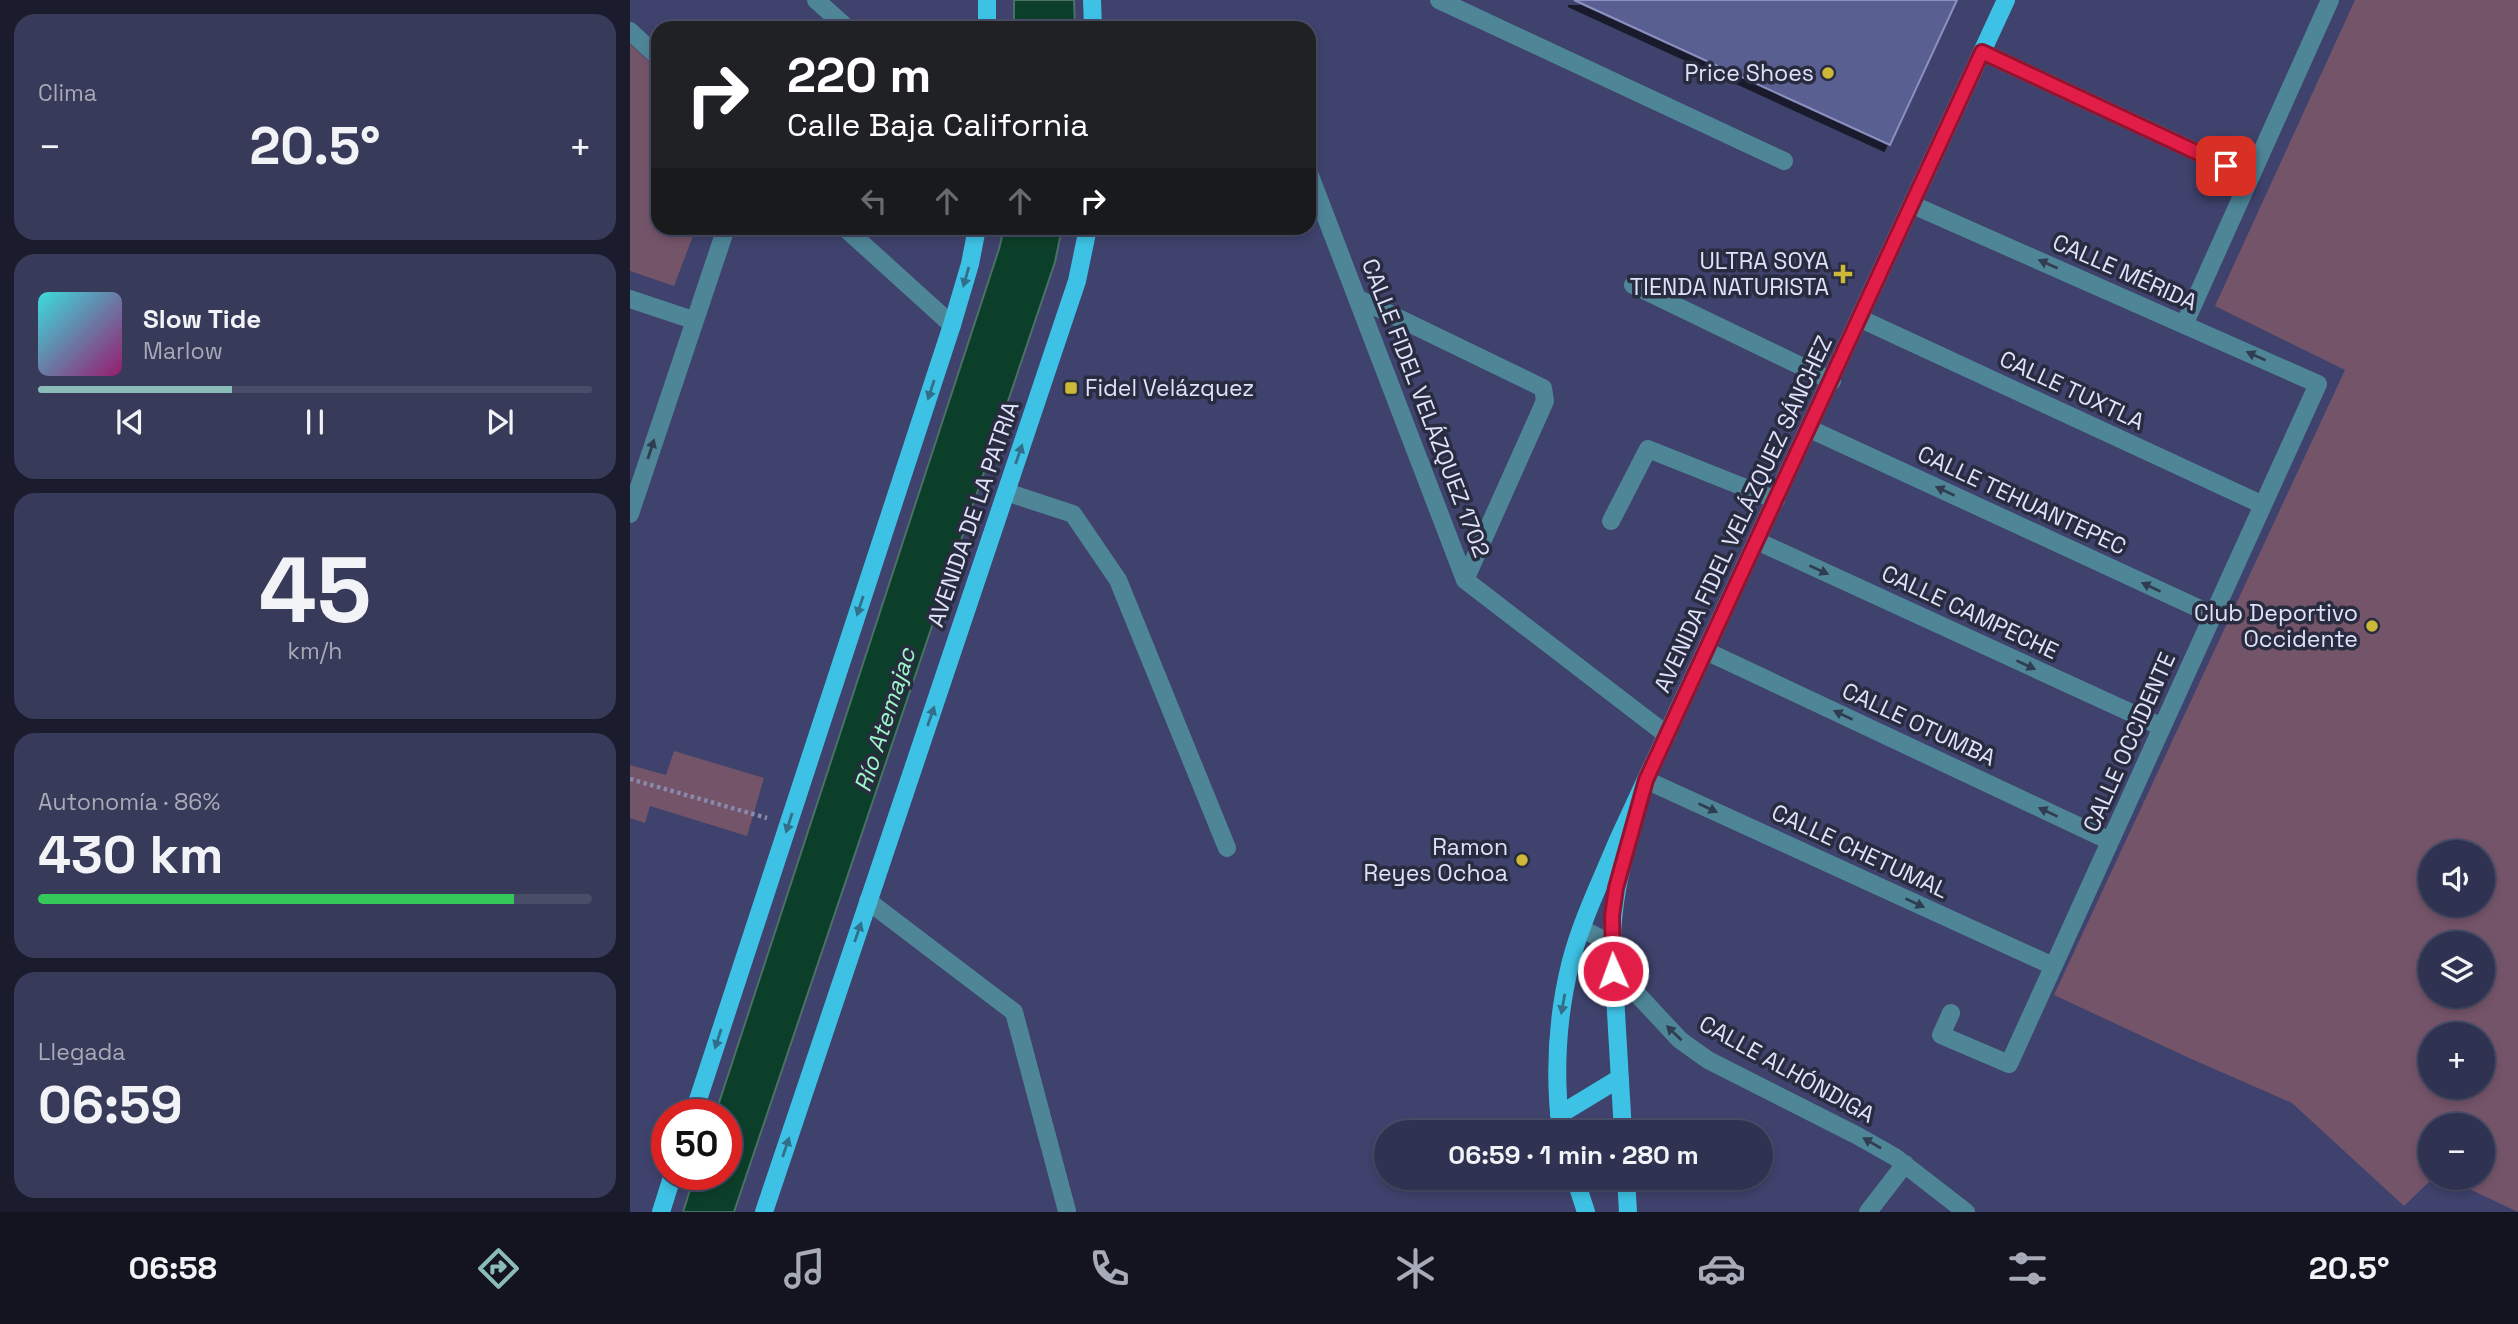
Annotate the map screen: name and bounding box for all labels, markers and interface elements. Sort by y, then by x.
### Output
text: 220 m [787,44,931,106]
icon: right [672,49,763,140]
place label: Price Shoes [1684,58,1814,88]
marker: Price Shoes [1820,65,1836,81]
text: Clima [38,78,97,108]
text: Calle Baja California [787,105,1089,145]
text: 20.5° [249,113,381,179]
text: − [38,123,62,171]
text: + [568,123,592,171]
pin [2196,136,2256,196]
icon: arrive [2207,147,2245,185]
icon: left [855,182,893,220]
icon: ahead [928,182,966,220]
icon: ahead [1001,182,1039,220]
icon: right [1074,182,1112,220]
street label: CALLE MÉRIDA [2048,227,2202,317]
place label: ULTRA SOYA TIENDA NATURISTA [1630,246,1829,302]
street label: CALLE FIDEL VELÁZQUEZ 1702 [1355,254,1497,562]
one-way arrow [2037,258,2058,269]
one-way arrow [960,266,971,288]
marker: ULTRA SOYA TIENDA NATURISTA [1835,266,1851,282]
text: Slow Tide [143,302,261,336]
street label: AVENIDA FIDEL VELÁZQUEZ SÁNCHEZ [1647,331,1839,697]
text: Marlow [143,336,223,366]
street label: CALLE TUXTLA [1995,343,2149,437]
one-way arrow [2245,350,2266,361]
place label: Fidel Velázquez [1085,373,1254,403]
one-way arrow [925,380,935,401]
marker: Fidel Velázquez [1063,380,1079,396]
street label: AVENIDA DE LA PATRIA [920,397,1026,631]
icon: previous [111,403,149,441]
icon: pause [296,403,334,441]
icon: next [481,403,519,441]
street label: CALLE TEHUANTEPEC [1913,438,2131,562]
one-way arrow [646,439,657,460]
one-way arrow [1014,443,1024,464]
one-way arrow [1934,485,1955,496]
text: 45 [259,532,371,649]
street label: CALLE CAMPECHE [1877,558,2063,666]
one-way arrow [1809,564,1829,576]
one-way arrow [2141,581,2161,593]
one-way arrow [854,596,865,617]
place label: Club Deportivo Occidente [2194,598,2358,654]
marker: Club Deportivo Occidente [2364,618,2380,634]
text: km/h [288,636,342,666]
water label: Río Atemajac [847,642,923,796]
street label: CALLE OCCIDENTE [2076,647,2182,837]
one-way arrow [2016,659,2036,671]
street label: CALLE OTUMBA [1837,675,2001,773]
one-way arrow [926,705,936,726]
one-way arrow [1832,710,1853,721]
text: Autonomía · 86% [38,787,220,817]
street label: CALLE CHETUMAL [1767,797,1953,905]
one-way arrow [1698,803,1718,814]
one-way arrow [2038,806,2059,817]
one-way arrow [783,812,794,833]
text: 430 km [38,822,223,888]
place label: Ramon Reyes Ochoa [1363,832,1508,888]
map controls [2418,840,2495,1190]
button: sound [2418,840,2495,917]
marker: Ramon Reyes Ochoa [1514,852,1530,868]
one-way arrow [1905,897,1925,909]
one-way arrow [853,921,864,942]
button: layers [2418,931,2495,1008]
position arrow [1576,934,1650,1008]
one-way arrow [1558,993,1569,1015]
street label: CALLE ALHÓNDIGA [1694,1008,1880,1130]
button: + [2418,1022,2495,1099]
one-way arrow [1665,1024,1682,1041]
one-way arrow [712,1028,723,1049]
text: Llegada [38,1037,126,1067]
text: 06:59 [38,1072,183,1138]
speed limit sign: 50 [651,1099,742,1190]
button: − [2418,1113,2495,1190]
one-way arrow [781,1137,792,1158]
one-way arrow [1862,1137,1881,1149]
text: 06:59 · 1 min · 280 m [1448,1138,1699,1172]
icon: directions [474,1244,523,1293]
icon: music [780,1244,829,1293]
icon: phone [1085,1244,1134,1293]
icon: climate [1391,1244,1440,1293]
icon: car [1697,1244,1746,1293]
icon: filters [2003,1244,2052,1293]
text: 06:58 [128,1248,217,1288]
text: 20.5° [2309,1248,2390,1288]

